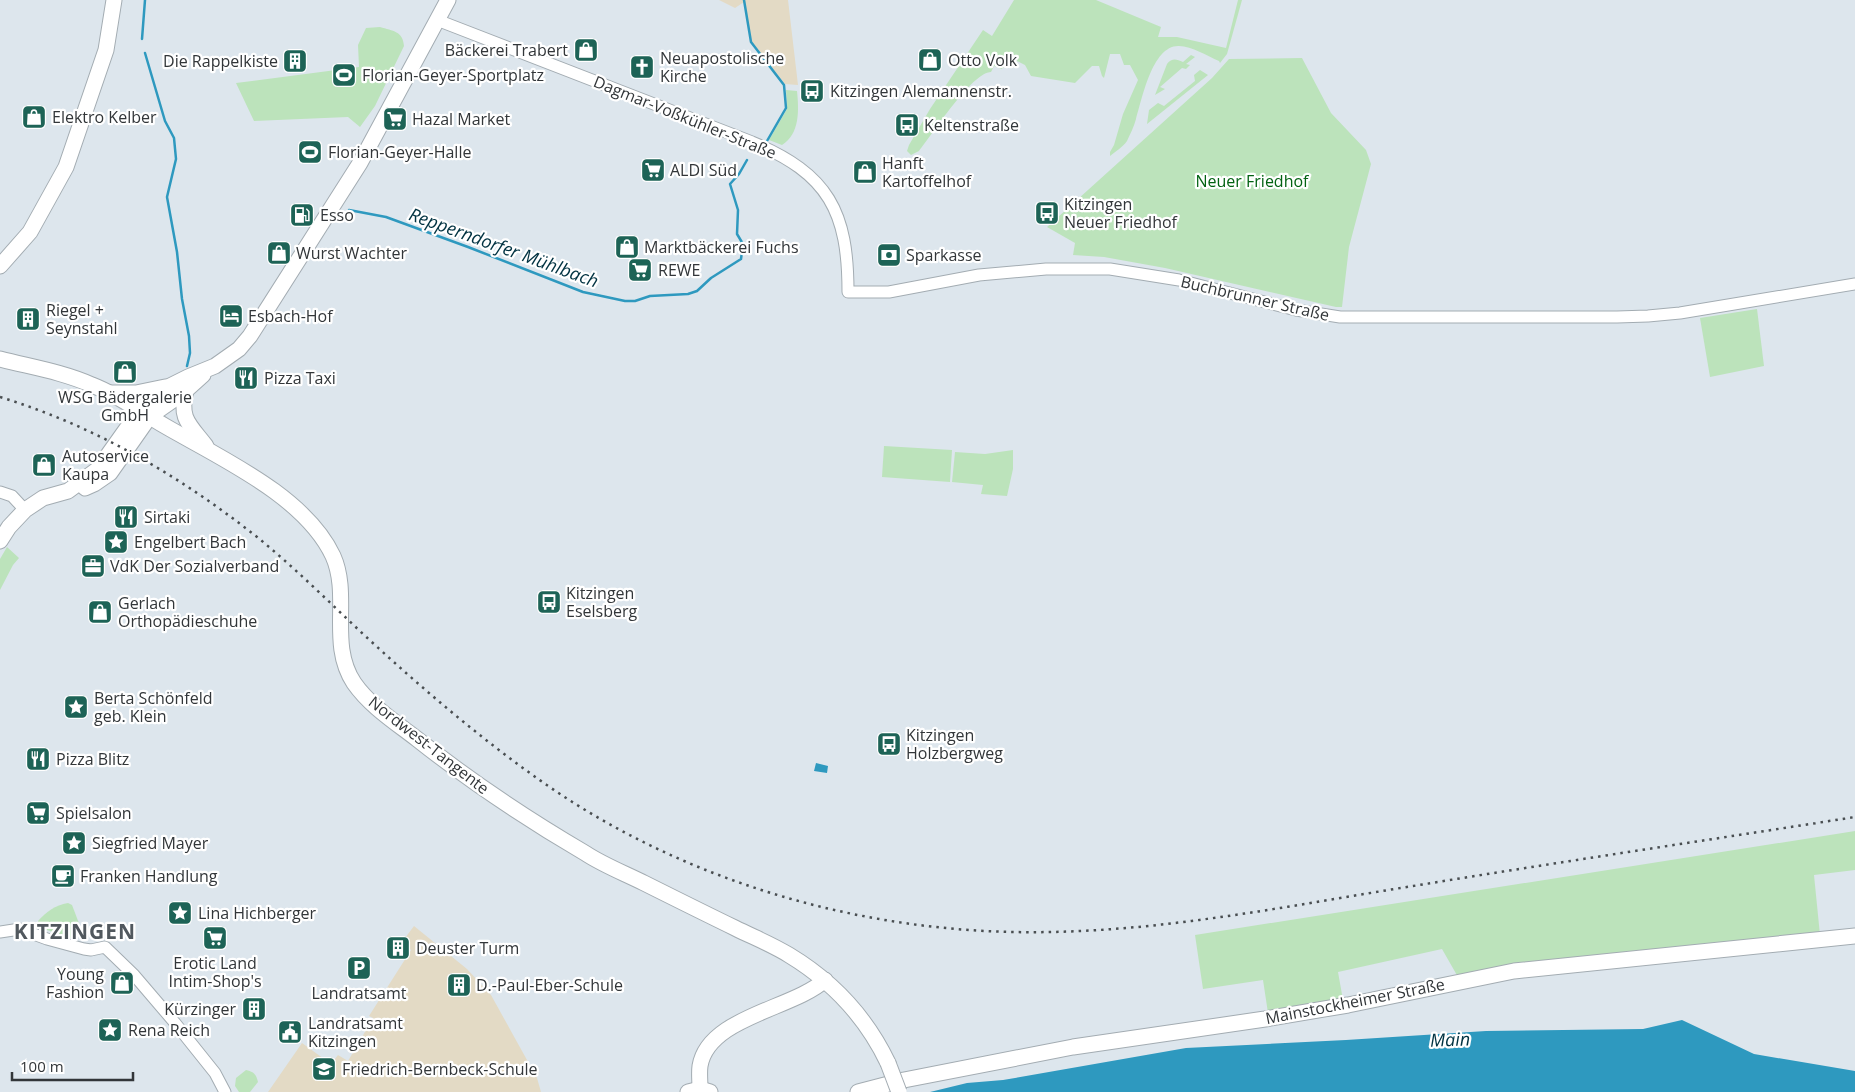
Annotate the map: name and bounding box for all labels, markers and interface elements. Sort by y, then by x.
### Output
shop icon: Bäckerei Trabert [573,37,599,63]
place label: Bäckerei Trabert [445,39,568,61]
place label: Neuapostolische Kirche [660,47,784,87]
shop icon: Otto Volk [917,47,943,73]
building icon: Die Rappelkiste [282,48,308,74]
place label: Otto Volk [948,49,1018,71]
place label: Die Rappelkiste [163,50,278,72]
church icon: Neuapostolische Kirche [629,54,655,80]
sports icon: Florian-Geyer-Sportplatz [331,62,357,88]
place label: Florian-Geyer-Sportplatz [362,64,544,86]
street label: Dagmar-Voßkühler-Straße [590,70,780,164]
bus stop icon: Kitzingen Alemannenstr. [799,78,825,104]
place label: Kitzingen Alemannenstr. [830,80,1012,102]
shop icon: Elektro Kelber [21,104,47,130]
place label: Elektro Kelber [52,106,157,128]
supermarket icon: Hazal Market [382,106,408,132]
place label: Hazal Market [412,108,510,130]
bus stop icon: Keltenstraße [894,112,920,138]
place label: Keltenstraße [924,114,1019,136]
sports icon: Florian-Geyer-Halle [297,139,323,165]
place label: Florian-Geyer-Halle [328,141,471,163]
place label: Hanft Kartoffelhof [882,152,973,192]
supermarket icon: ALDI Süd [640,157,666,183]
place label: ALDI Süd [670,159,737,181]
shop icon: Hanft Kartoffelhof [852,159,878,185]
park label: Neuer Friedhof [1196,170,1310,192]
place label: Kitzingen Neuer Friedhof [1064,193,1179,233]
bus stop icon: Kitzingen Neuer Friedhof [1034,200,1060,226]
fuel station icon: Esso [289,202,315,228]
water label: Repperndorfer Mühlbach [406,202,602,292]
place label: Esso [320,204,354,226]
shop icon: Marktbäckerei Fuchs [614,234,640,260]
place label: Marktbäckerei Fuchs [644,236,799,258]
shop icon: Wurst Wachter [266,240,292,266]
place label: Wurst Wachter [296,242,407,264]
bank icon: Sparkasse [876,242,902,268]
place label: Sparkasse [906,244,982,266]
supermarket icon: REWE [627,257,653,283]
place label: REWE [658,259,700,281]
street label: Buchbrunner Straße [1179,270,1332,326]
place label: Riegel + Seynstahl [46,299,118,339]
hotel icon: Esbach-Hof [218,303,244,329]
place label: Esbach-Hof [248,305,334,327]
building icon: Riegel + Seynstahl [15,306,41,332]
shop icon: WSG Bädergalerie GmbH [112,359,138,385]
restaurant icon: Pizza Taxi [233,365,259,391]
place label: Pizza Taxi [264,367,336,389]
place label: WSG Bädergalerie GmbH [58,386,192,426]
place label: Autoservice Kaupa [62,445,149,485]
shop icon: Autoservice Kaupa [31,452,57,478]
restaurant icon: Sirtaki [113,504,139,530]
place label: Sirtaki [144,506,190,528]
place icon: Engelbert Bach [103,529,129,555]
place label: Engelbert Bach [134,531,246,553]
office icon: VdK Der Sozialverband [80,553,106,579]
place label: VdK Der Sozialverband [110,555,279,577]
place label: Kitzingen Eselsberg [566,582,637,622]
bus stop icon: Kitzingen Eselsberg [536,589,562,615]
place label: Gerlach Orthopädieschuhe [118,592,257,632]
shop icon: Gerlach Orthopädieschuhe [87,599,113,625]
place label: Berta Schönfeld geb. Klein [94,687,213,727]
street label: Nordwest-Tangente [364,691,494,799]
place icon: Berta Schönfeld geb. Klein [63,694,89,720]
place label: Kitzingen Holzbergweg [906,724,1003,764]
bus stop icon: Kitzingen Holzbergweg [876,731,902,757]
restaurant icon: Pizza Blitz [25,746,51,772]
place label: Pizza Blitz [56,748,129,770]
supermarket icon: Spielsalon [25,800,51,826]
place label: Spielsalon [56,802,132,824]
place icon: Siegfried Mayer [61,830,87,856]
place label: Siegfried Mayer [92,832,209,854]
cafe icon: Franken Handlung [50,863,76,889]
place label: Franken Handlung [80,865,218,887]
place icon: Lina Hichberger [167,900,193,926]
place label: Lina Hichberger [198,902,317,924]
district label: KITZINGEN [14,917,136,945]
supermarket icon: Erotic Land Intim-Shop's [202,925,228,951]
building icon: Deuster Turm [385,935,411,961]
place label: Deuster Turm [416,937,519,959]
place label: Erotic Land Intim-Shop's [168,952,262,992]
parking icon: Landratsamt [346,955,372,981]
place label: Young Fashion [46,963,104,1003]
shop icon: Young Fashion [109,970,135,996]
building icon: D.-Paul-Eber-Schule [446,972,472,998]
street label: Mainstockheimer Straße [1263,973,1447,1029]
place label: D.-Paul-Eber-Schule [476,974,623,996]
place label: Landratsamt [311,982,407,1004]
building icon: Kürzinger [241,996,267,1022]
place label: Kürzinger [164,998,236,1020]
place label: Landratsamt Kitzingen [308,1012,403,1052]
place icon: Rena Reich [97,1017,123,1043]
place label: Rena Reich [128,1019,210,1041]
public building icon: Landratsamt Kitzingen [277,1019,303,1045]
water label: Main [1430,1026,1470,1052]
scale bar [12,1050,134,1082]
text: 100 m [20,1056,64,1076]
school or university icon: Friedrich-Bernbeck-Schule [311,1056,337,1082]
place label: Friedrich-Bernbeck-Schule [342,1058,538,1080]

